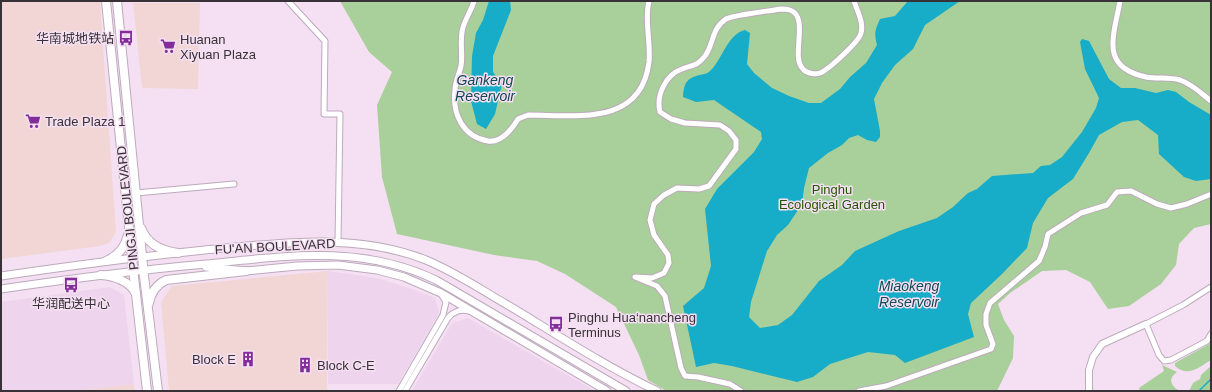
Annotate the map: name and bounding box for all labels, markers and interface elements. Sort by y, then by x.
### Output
bus stop icon: 华南城地铁站 [117,29,135,47]
place label: 华南城地铁站 [36,31,114,46]
place label: Huanan Xiyuan Plaza [180,32,257,62]
supermarket icon: Huanan Xiyuan Plaza [159,37,177,55]
water label: Gankeng Reservoir [455,72,516,104]
supermarket icon: Trade Plaza 1 [24,112,42,130]
place label: Trade Plaza 1 [45,114,125,129]
street label: PINGJI BOULEVARD [114,145,141,271]
park label: Pinghu Ecological Garden [779,182,885,212]
street label: FU'AN BOULEVARD [214,236,336,257]
bus stop icon: 华润配送中心 [62,276,80,294]
water label: Miaokeng Reservoir [879,278,940,310]
place label: 华润配送中心 [32,296,110,311]
place label: Pinghu Hua‘nancheng Terminus [568,310,696,340]
bus stop icon: Pinghu Hua‘nancheng Terminus [547,315,565,333]
building icon: Block E [239,350,257,368]
place label: Block E [192,352,236,367]
building icon: Block C-E [296,356,314,374]
place label: Block C-E [317,358,375,373]

